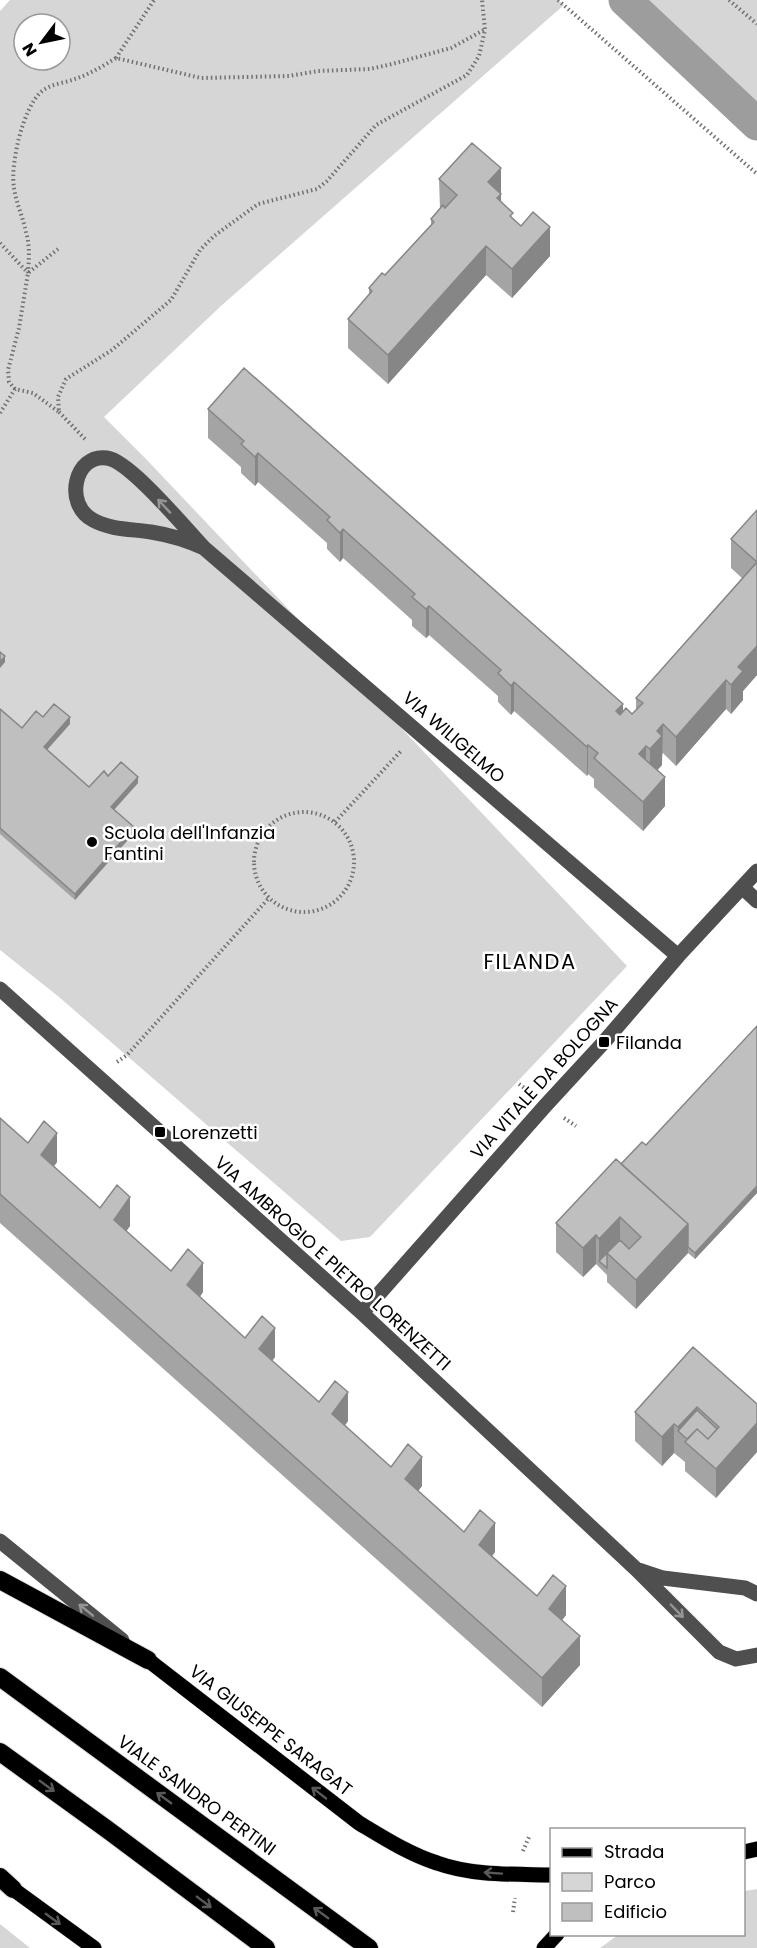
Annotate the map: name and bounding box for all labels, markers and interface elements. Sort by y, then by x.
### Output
north arrow [12,12,72,72]
text: N [17,38,43,61]
one-way arrow [157,498,171,513]
street label: VIA WILIGELMO [397,685,511,789]
place label: Scuola dell'Infanzia Fantini [104,820,275,866]
marker: Scuola dell'Infanzia Fantini [85,835,99,849]
district label: FILANDA [483,947,577,976]
street label: VIA VITALE DA BOLOGNA [465,992,623,1164]
place label: Filanda [616,1030,682,1055]
marker: Filanda [597,1035,611,1049]
place label: Lorenzetti [172,1120,258,1145]
marker: Lorenzetti [153,1125,167,1139]
street label: VIA AMBROGIO E PIETRO LORENZETTI [209,1150,457,1376]
one-way arrow [78,1604,94,1617]
one-way arrow [670,1604,685,1619]
street label: VIA GIUSEPPE SARAGAT [184,1658,358,1802]
street label: VIALE SANDRO PERTINI [113,1729,281,1861]
one-way arrow [39,1780,55,1792]
one-way arrow [312,1786,328,1799]
one-way arrow [157,1791,173,1804]
legend [550,1828,745,1936]
text: Strada [604,1839,664,1864]
one-way arrow [484,1868,504,1879]
text: Parco [604,1869,656,1894]
one-way arrow [196,1895,212,1908]
text: Edificio [604,1899,667,1924]
one-way arrow [314,1907,330,1920]
one-way arrow [45,1912,61,1925]

